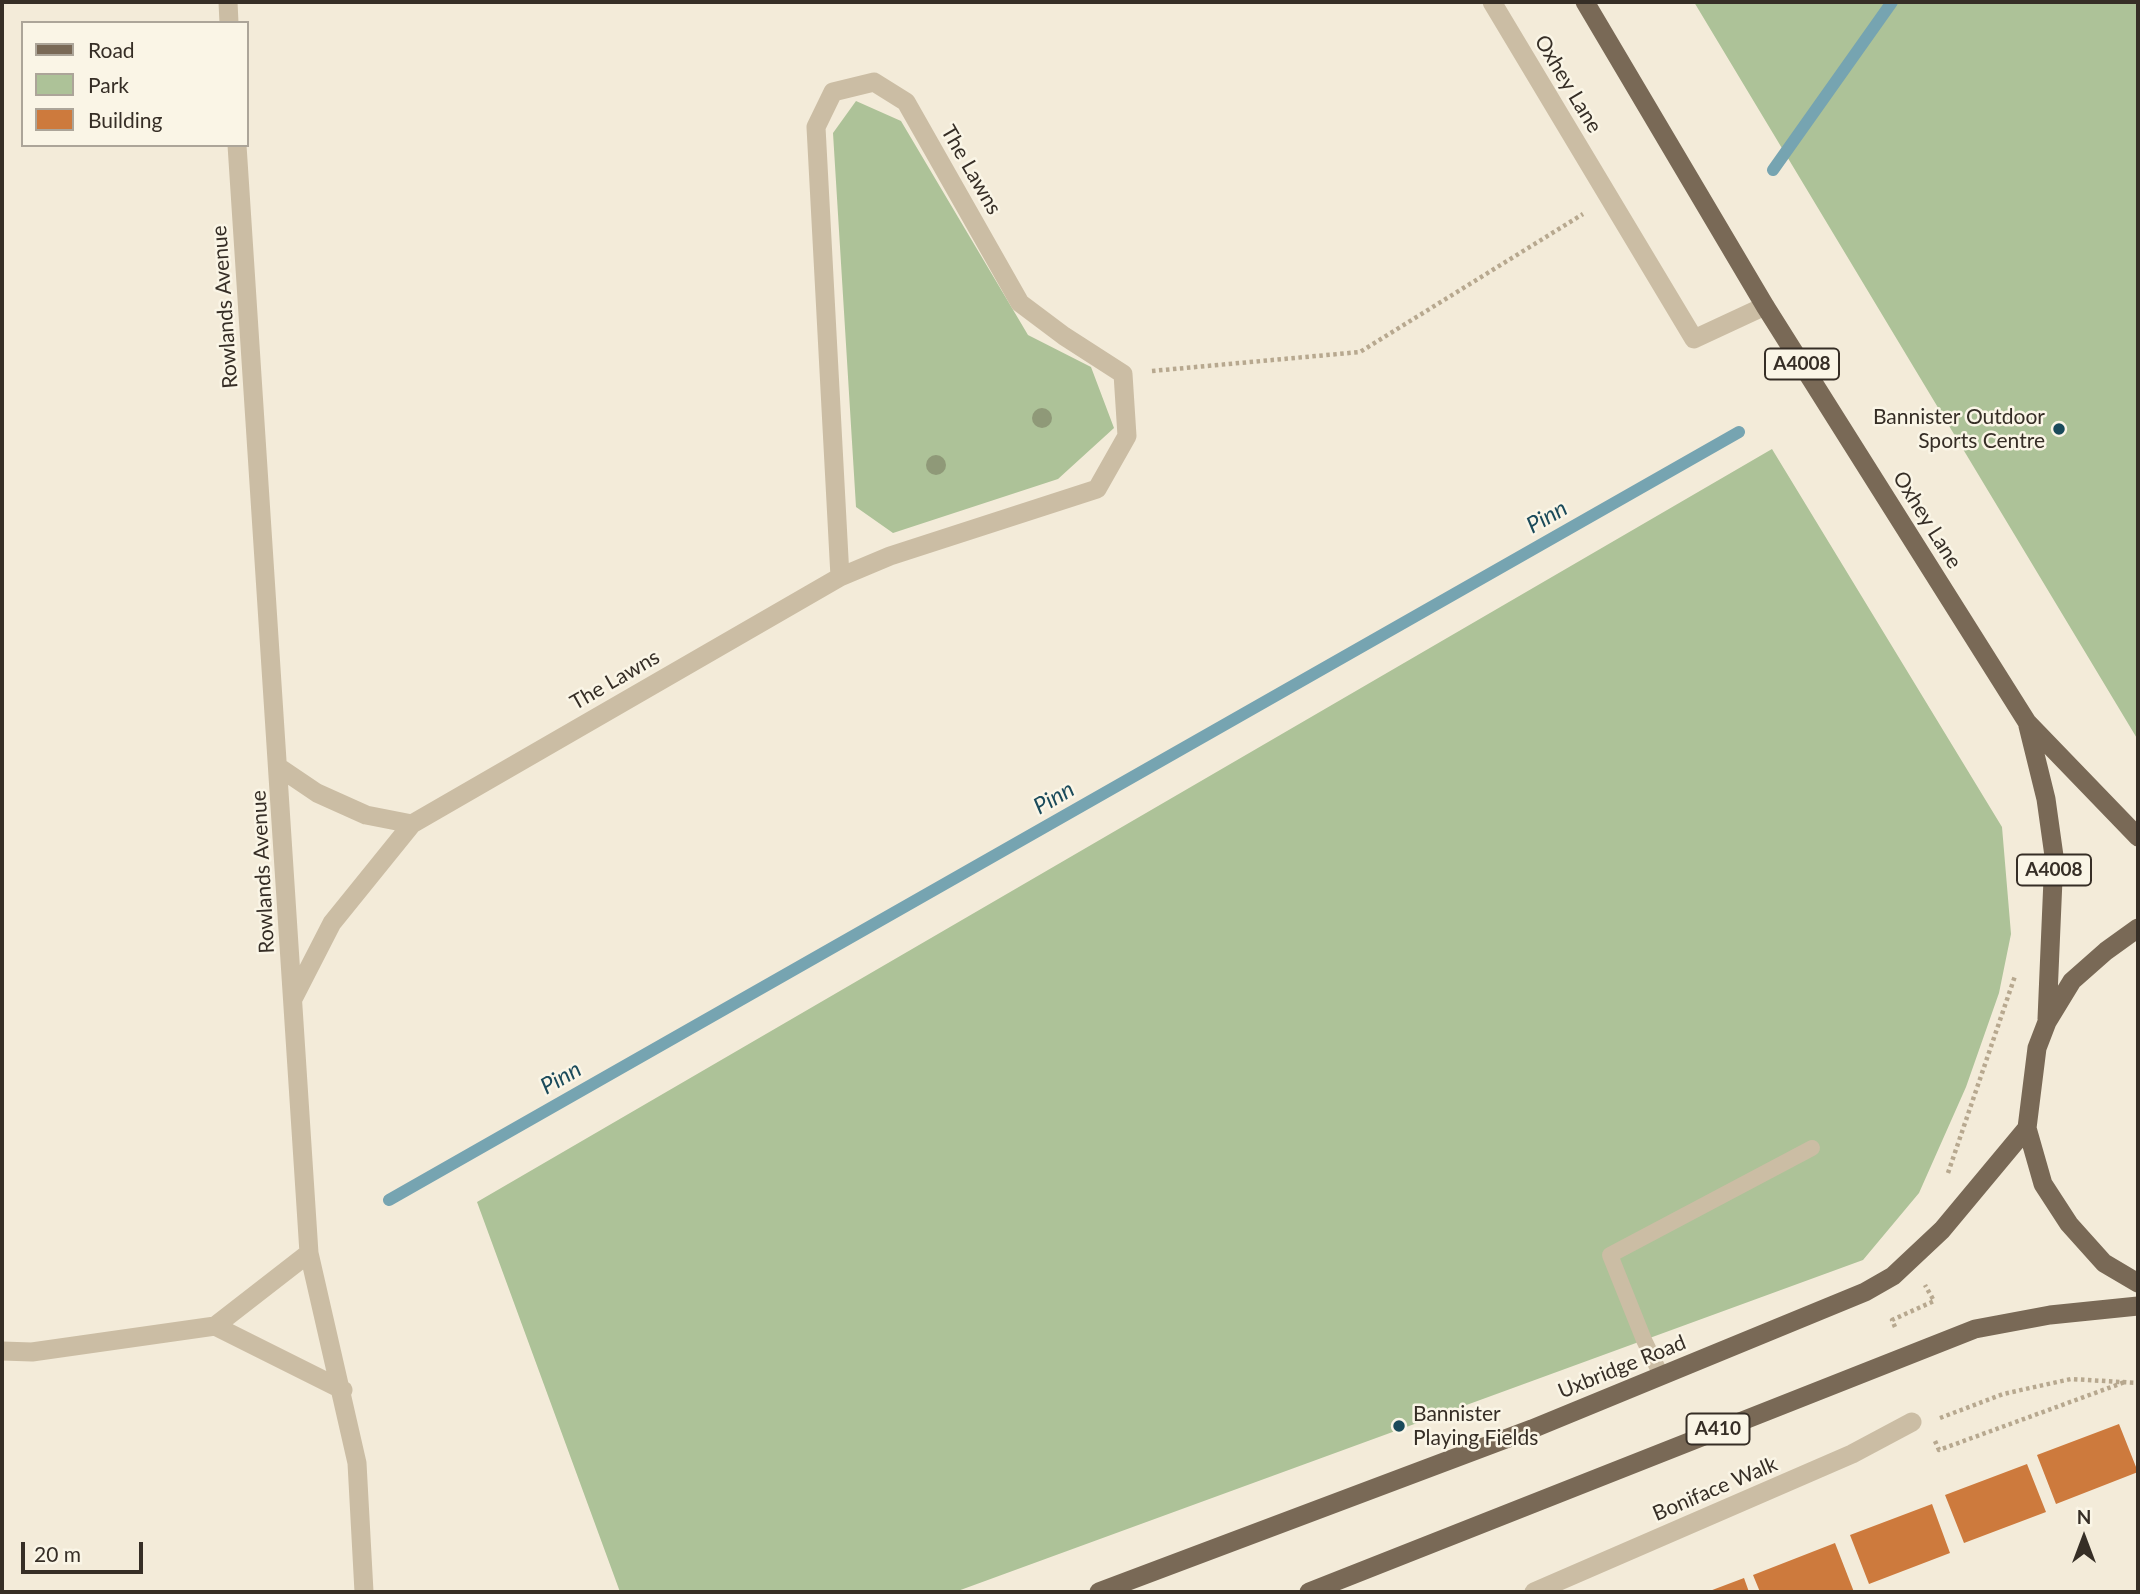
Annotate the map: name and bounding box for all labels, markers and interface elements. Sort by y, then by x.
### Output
legend [21,21,248,147]
street label: Oxhey Lane [1529,30,1607,138]
text: Road [88,37,135,62]
text: Park [88,72,129,97]
text: Building [88,107,163,132]
street label: The Lawns [935,121,1007,219]
street label: Rowlands Avenue [207,225,243,389]
road number: A4008 [1765,348,1839,380]
place label: Bannister Outdoor Sports Centre [1873,404,2045,454]
marker: Bannister Outdoor Sports Centre [2051,421,2067,437]
street label: Oxhey Lane [1887,467,1967,573]
water label: Pinn [1522,494,1572,540]
street label: The Lawns [566,644,664,716]
water label: Pinn [1029,775,1079,821]
street label: Rowlands Avenue [246,790,280,954]
road number: A4008 [2017,855,2091,886]
water label: Pinn [536,1055,586,1101]
street label: Uxbridge Road [1554,1330,1690,1404]
place label: Bannister Playing Fields [1413,1401,1538,1451]
road number: A410 [1686,1414,1750,1444]
marker: Bannister Playing Fields [1391,1418,1407,1434]
street label: Boniface Walk [1649,1451,1781,1527]
north arrow [2049,1503,2119,1573]
text: N [2077,1505,2091,1528]
scale bar [24,1528,147,1572]
text: 20 m [34,1541,81,1566]

